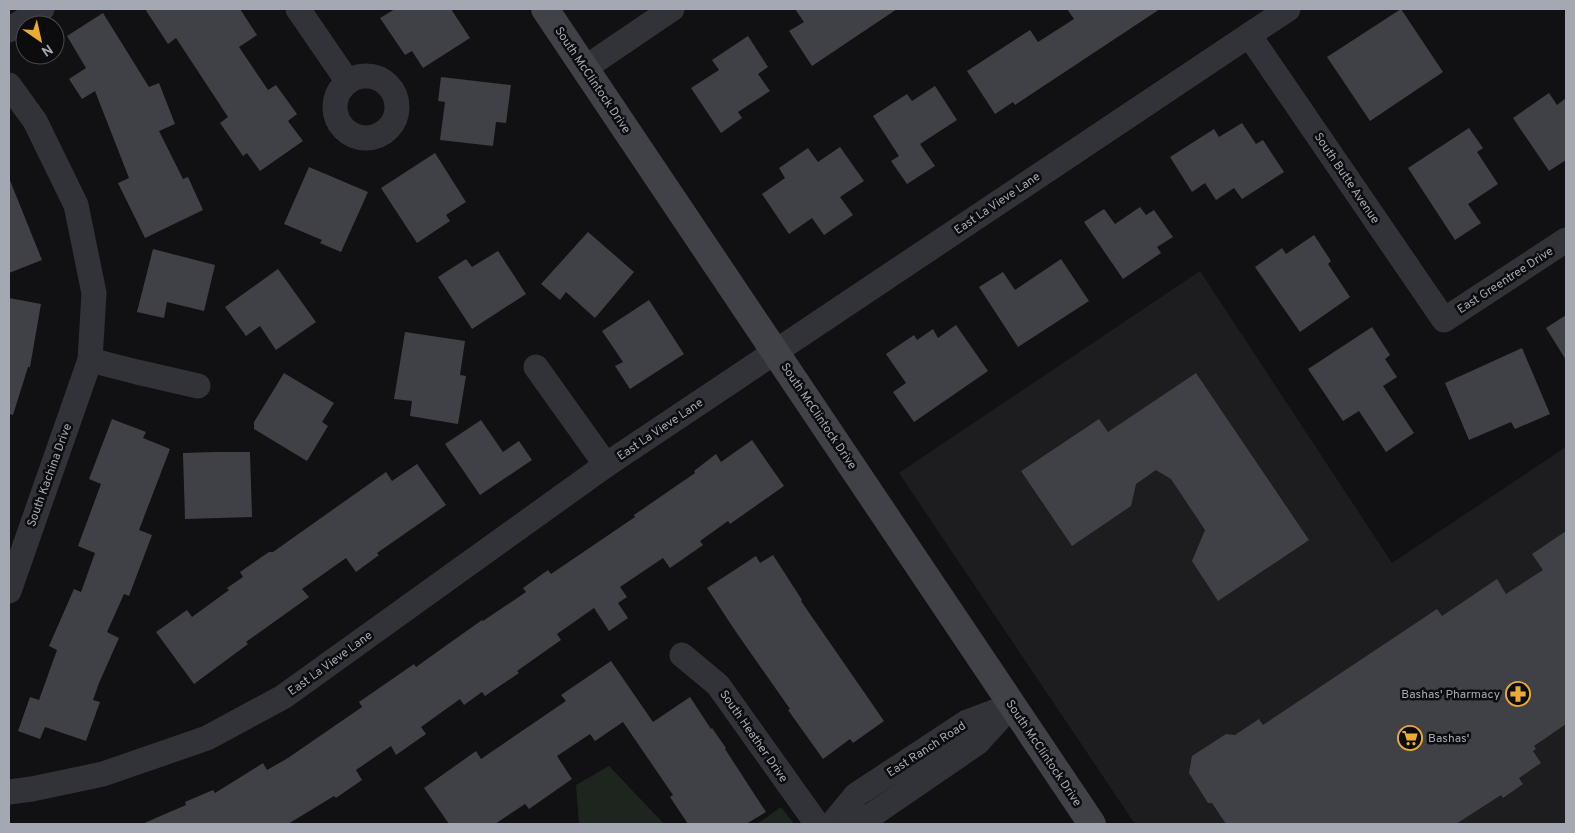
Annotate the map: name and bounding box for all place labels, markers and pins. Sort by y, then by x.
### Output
pharmacy icon: Bashas' Pharmacy [1505,681,1531,707]
place label: Bashas' Pharmacy [1401,687,1500,703]
supermarket icon: Bashas' [1397,725,1423,751]
place label: Bashas' [1428,731,1469,747]

